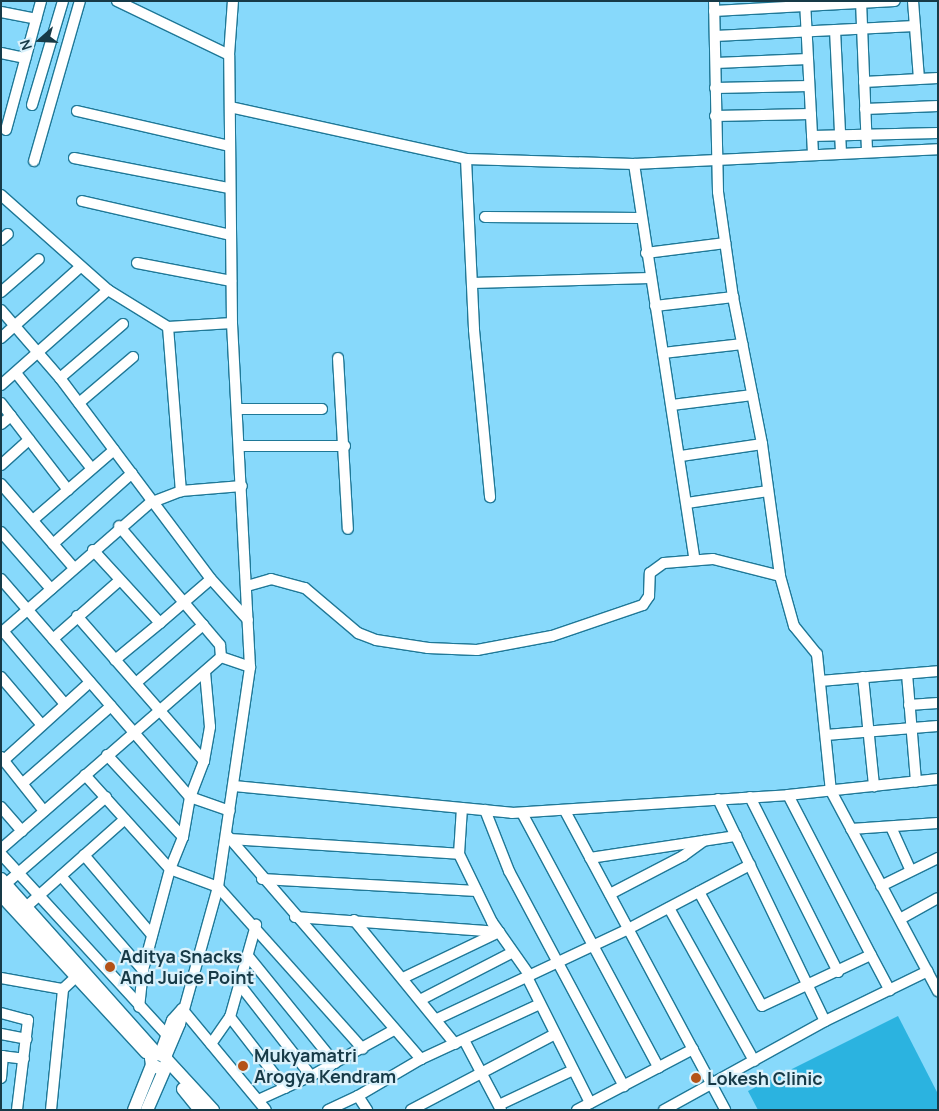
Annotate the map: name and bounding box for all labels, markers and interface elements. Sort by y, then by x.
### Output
north arrow [15,15,65,65]
text: N [15,37,36,53]
place label: Aditya Snacks And Juice Point [120,946,254,989]
marker: Aditya Snacks And Juice Point [104,961,116,973]
place label: Mukyamatri Arogya Kendram [254,1045,396,1088]
marker: Mukyamatri Arogya Kendram [236,1059,250,1073]
place label: Lokesh Clinic [707,1067,823,1089]
marker: Lokesh Clinic [689,1071,703,1085]

